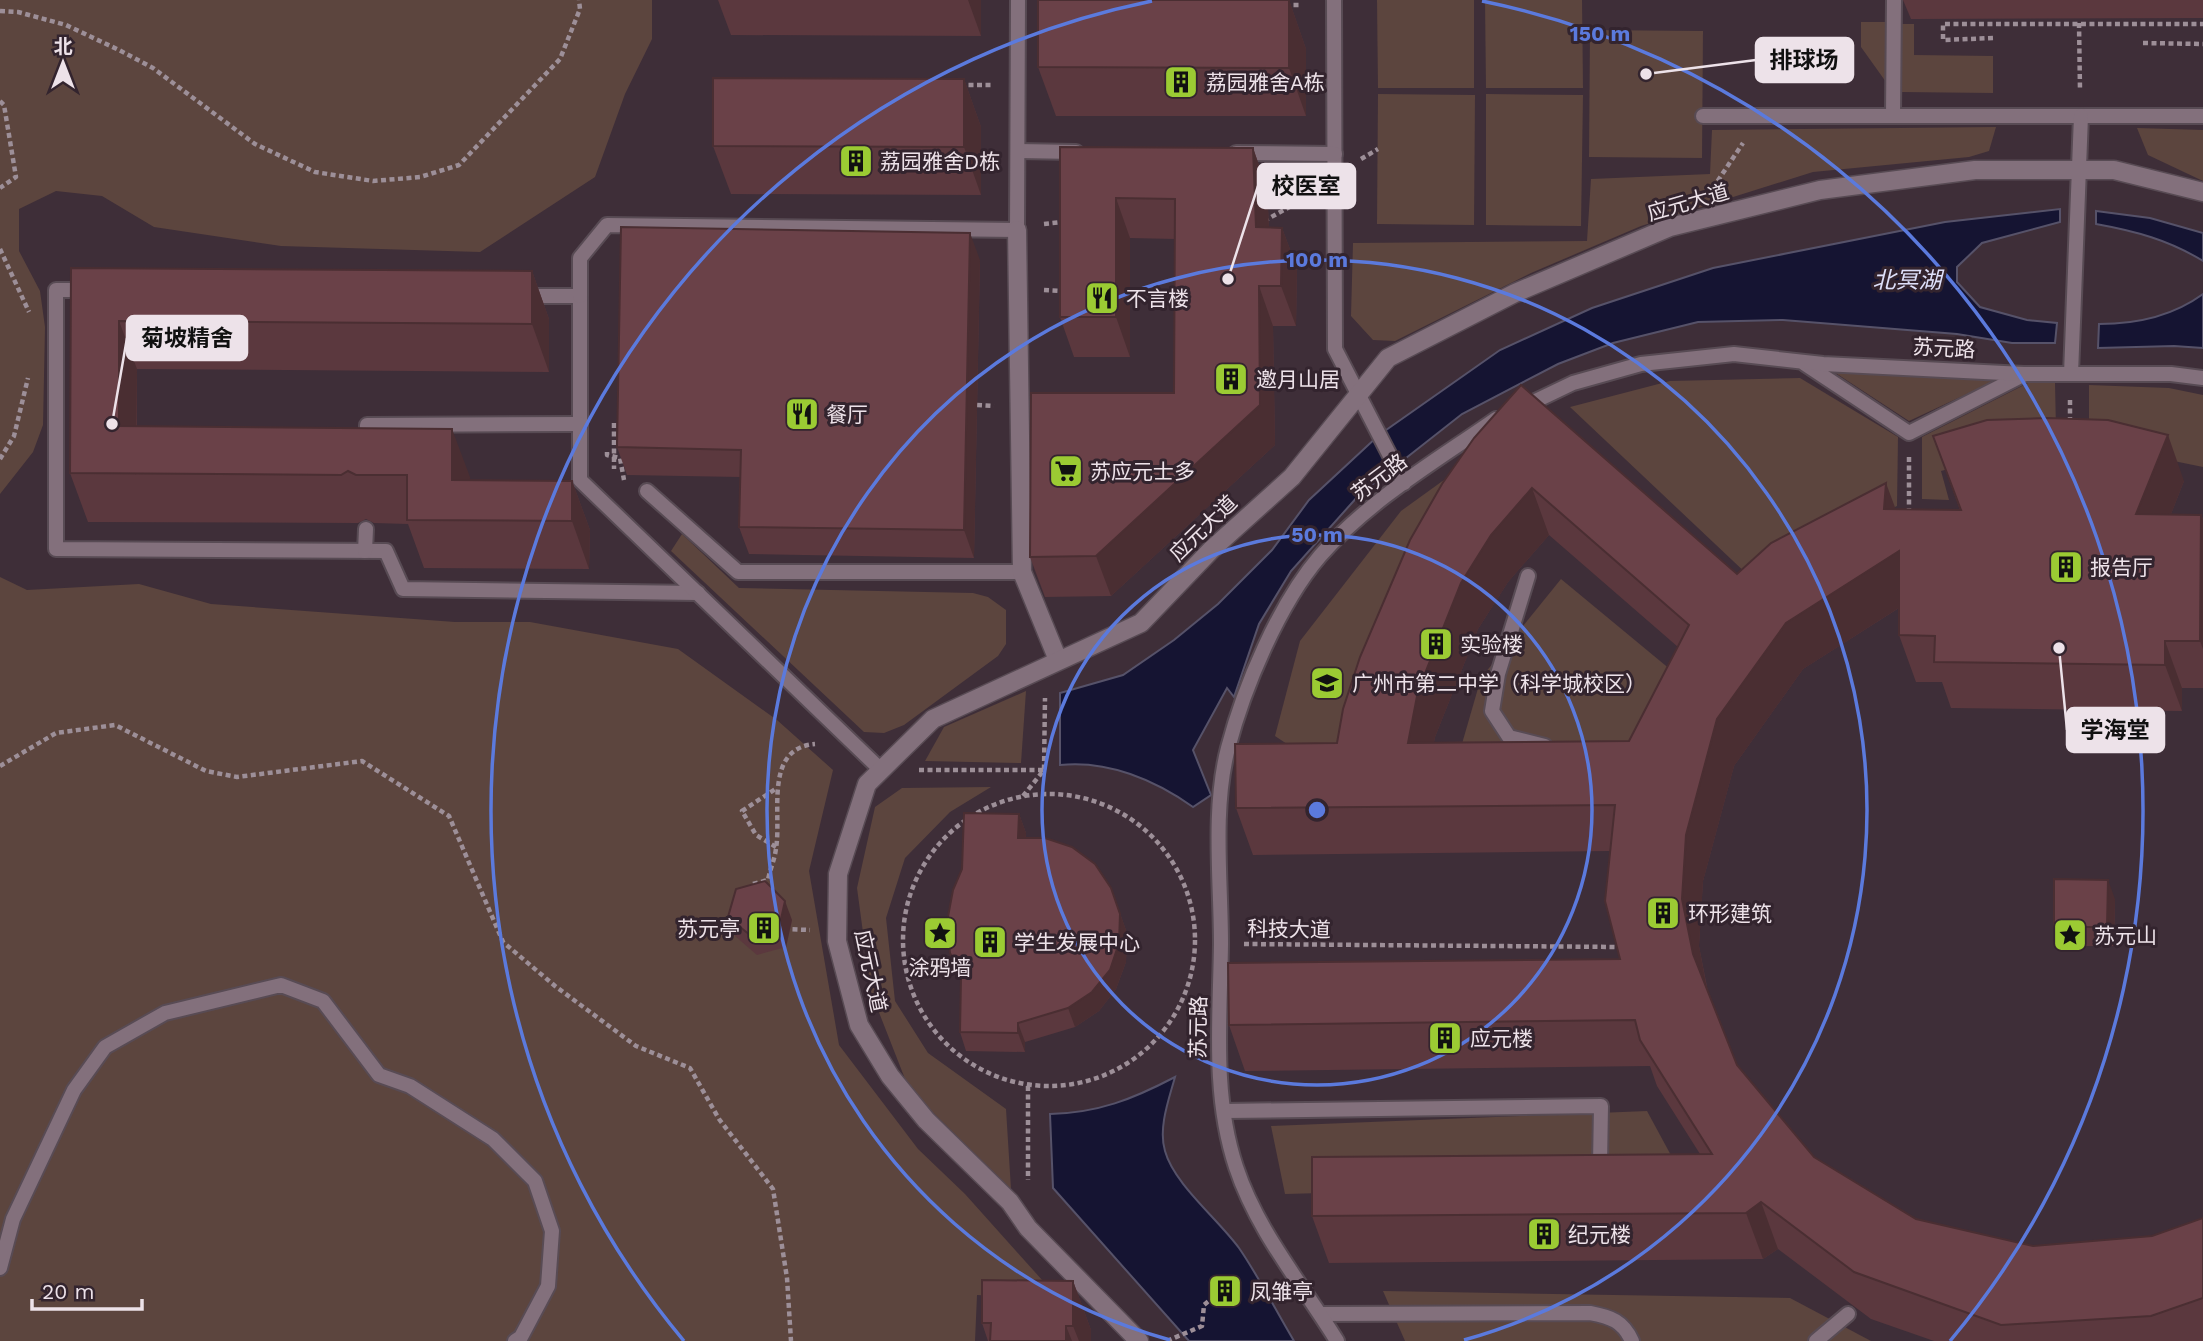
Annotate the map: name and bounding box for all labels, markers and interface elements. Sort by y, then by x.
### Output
text: 150 m [1570,21,1630,46]
north arrow [28,28,98,98]
text: 北 [53,35,73,58]
callout: 排球场 [1756,38,1853,82]
text: 排球场 [1770,47,1839,74]
building icon: 荔园雅舍A栋 [1162,63,1200,101]
place label: 荔园雅舍A栋 [1206,70,1325,95]
building icon: 荔园雅舍D栋 [837,142,875,180]
place label: 荔园雅舍D栋 [880,149,1000,174]
callout: 校医室 [1258,164,1355,208]
text: 校医室 [1272,173,1341,200]
street label: 应元大道 [1644,178,1732,226]
text: 100 m [1286,247,1348,272]
water label: 北冥湖 [1873,267,1945,294]
restaurant icon: 不言楼 [1083,279,1121,317]
place label: 不言楼 [1126,286,1189,311]
callout: 菊坡精舍 [127,316,247,360]
text: 菊坡精舍 [141,325,233,352]
street label: 苏元路 [1912,334,1976,362]
building icon: 邀月山居 [1212,360,1250,398]
place label: 邀月山居 [1256,367,1340,392]
restaurant icon: 餐厅 [783,395,821,433]
place label: 餐厅 [826,402,868,427]
street label: 苏元路 [1346,448,1412,506]
supermarket icon: 苏应元士多 [1047,452,1085,490]
place label: 苏应元士多 [1090,459,1195,484]
street label: 应元大道 [1164,490,1242,566]
text: 50 m [1291,522,1343,547]
building icon: 报告厅 [2047,548,2085,586]
place label: 报告厅 [2090,555,2153,580]
building icon: 实验楼 [1417,625,1455,663]
place label: 实验楼 [1460,632,1523,657]
school or university icon: 广州市第二中学（科学城校区） [1308,664,1346,702]
place label: 广州市第二中学（科学城校区） [1352,671,1646,696]
callout: 学海堂 [2067,708,2164,752]
text: 学海堂 [2081,717,2150,744]
centre of rings [1305,798,1329,822]
building icon: 环形建筑 [1644,894,1682,932]
place label: 环形建筑 [1688,901,1772,926]
building icon: 苏元亭 [745,909,783,947]
place icon: 涂鸦墙 [921,914,959,952]
place label: 苏元亭 [677,916,740,941]
street label: 科技大道 [1247,916,1331,942]
place icon: 苏元山 [2051,916,2089,954]
building icon: 学生发展中心 [971,923,1009,961]
place label: 苏元山 [2094,923,2157,948]
street label: 应元大道 [850,927,892,1015]
place label: 学生发展中心 [1014,930,1140,955]
place label: 涂鸦墙 [909,955,972,980]
street label: 苏元路 [1185,995,1211,1059]
building icon: 应元楼 [1426,1019,1464,1057]
place label: 应元楼 [1470,1026,1533,1051]
building icon: 纪元楼 [1525,1215,1563,1253]
place label: 纪元楼 [1568,1222,1631,1247]
scale bar [32,1268,142,1312]
building icon: 凤雏亭 [1206,1272,1244,1310]
text: 20 m [42,1279,94,1304]
place label: 凤雏亭 [1250,1279,1313,1304]

